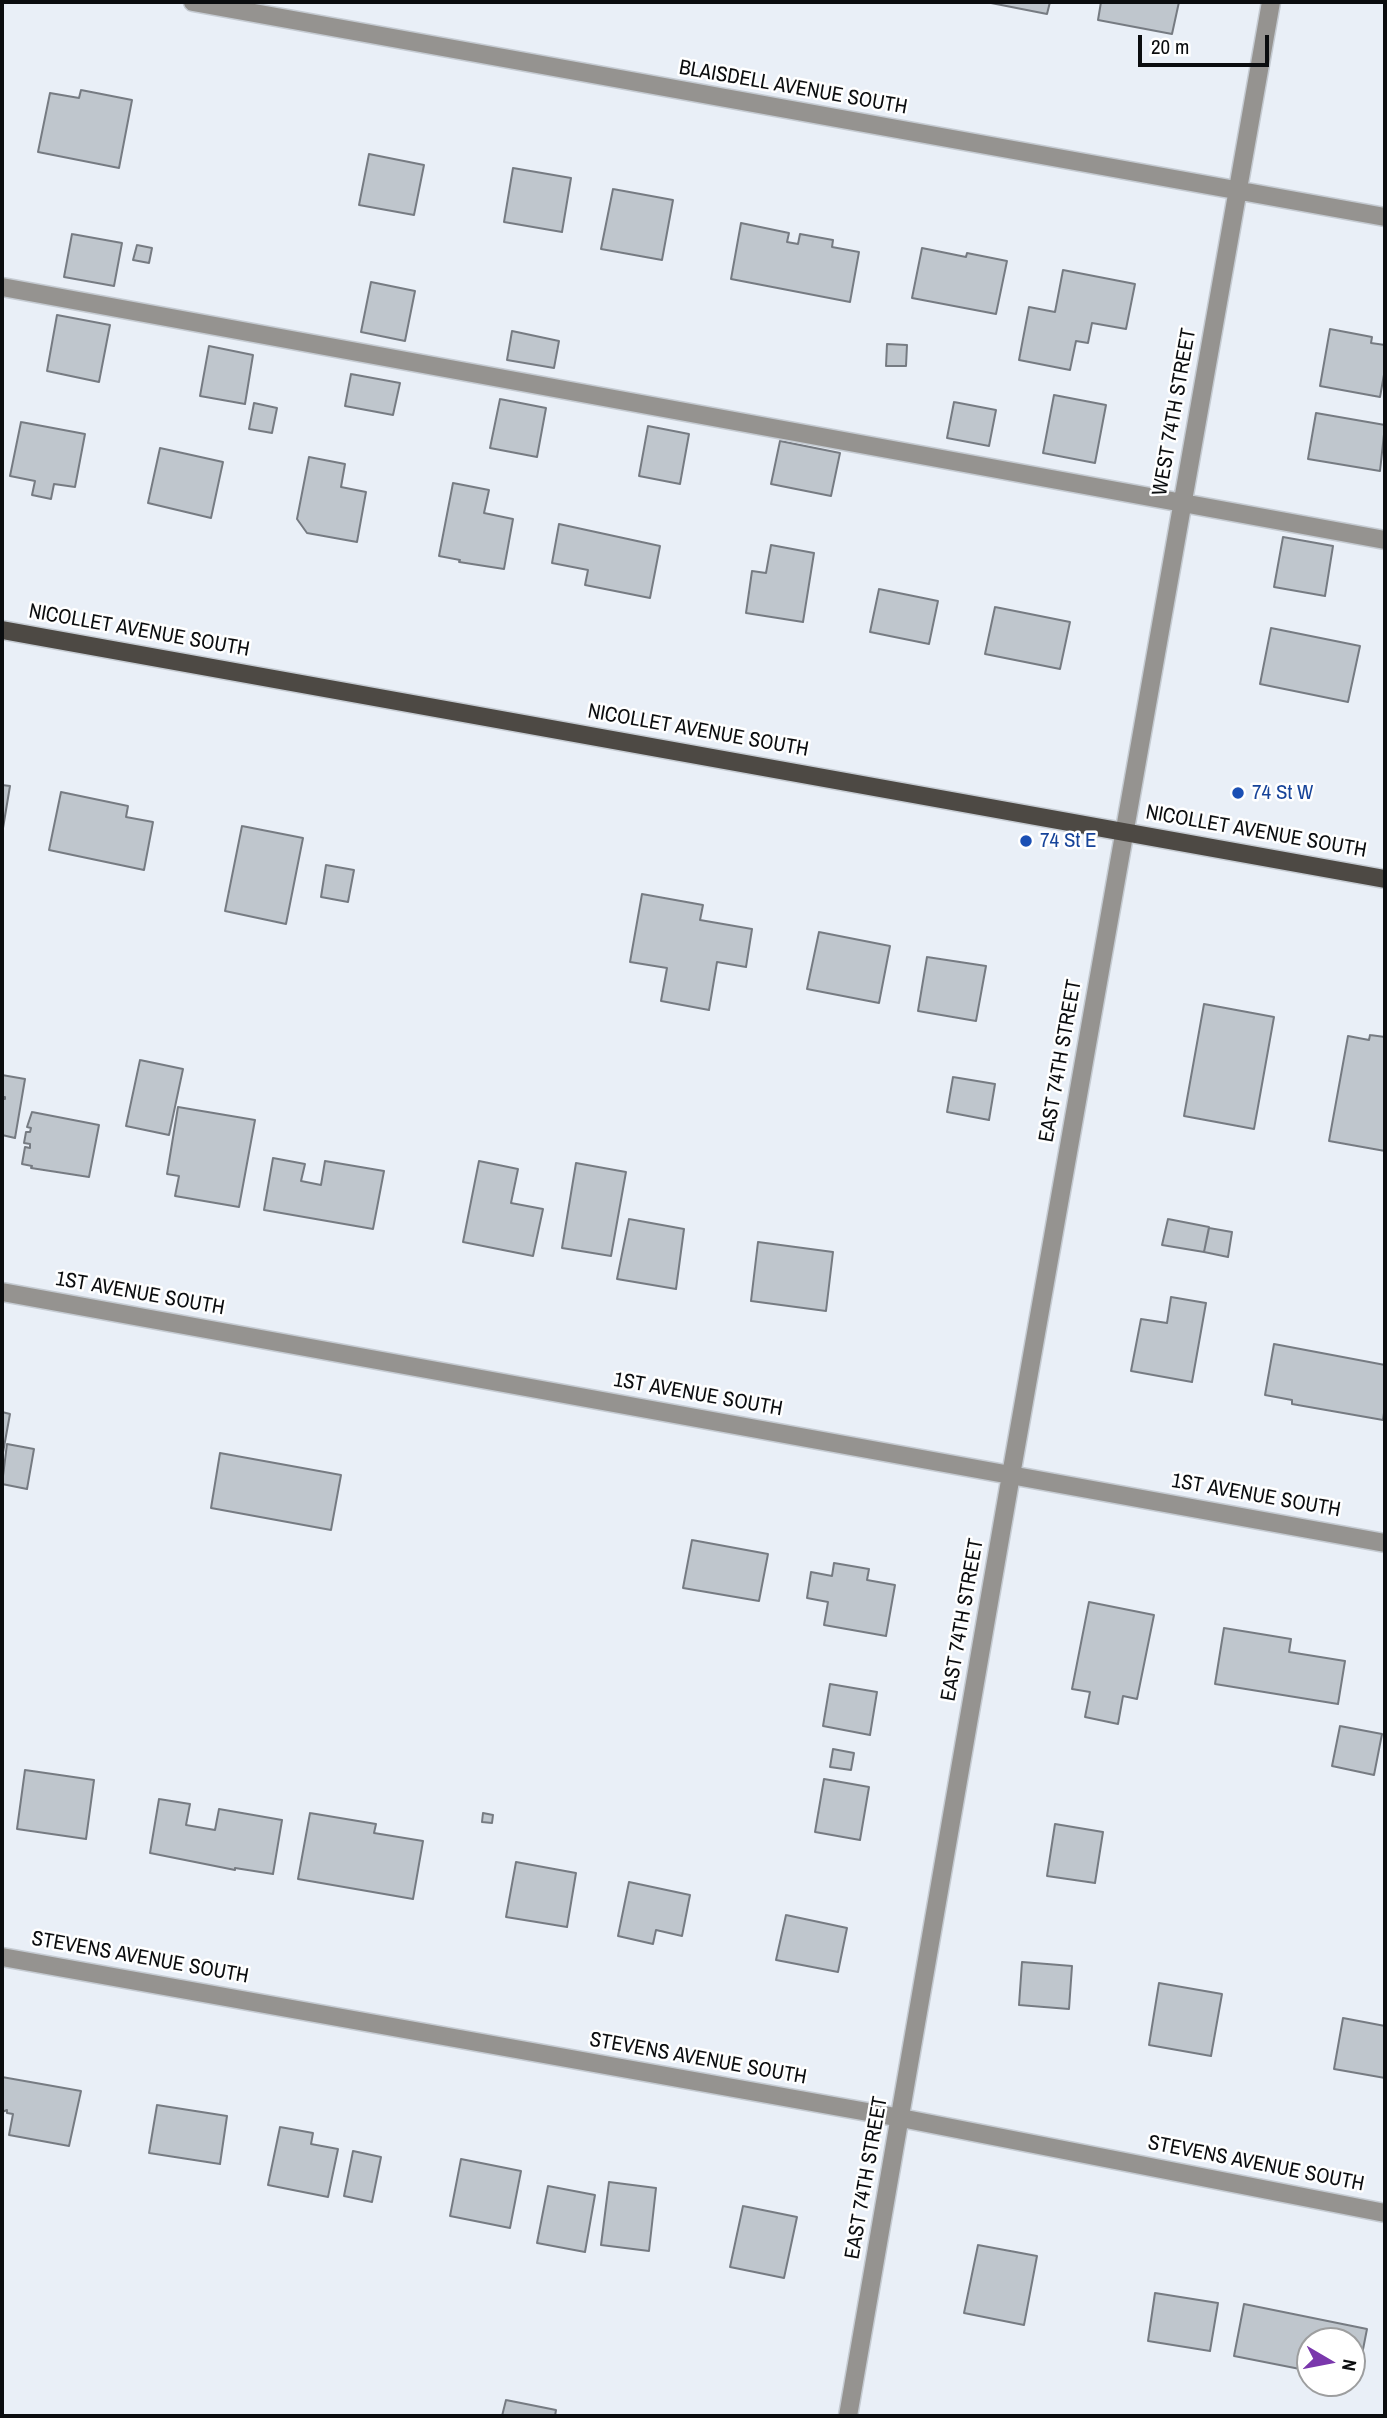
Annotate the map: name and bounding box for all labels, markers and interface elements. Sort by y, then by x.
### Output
scale bar [1142,21,1273,65]
text: 20 m [1151,32,1189,61]
street label: BLAISDELL AVENUE SOUTH [677,56,909,120]
street label: WEST 74TH STREET [1148,326,1202,498]
street label: NICOLLET AVENUE SOUTH [27,599,251,663]
street label: NICOLLET AVENUE SOUTH [586,699,810,763]
place label: 74 St W [1252,780,1313,806]
marker: 74 St W [1230,785,1246,801]
street label: NICOLLET AVENUE SOUTH [1144,800,1368,864]
place label: 74 St E [1040,828,1096,854]
marker: 74 St E [1018,833,1034,849]
street label: EAST 74TH STREET [1034,978,1088,1144]
street label: 1ST AVENUE SOUTH [54,1267,226,1321]
street label: 1ST AVENUE SOUTH [612,1368,784,1422]
street label: 1ST AVENUE SOUTH [1170,1469,1342,1523]
street label: EAST 74TH STREET [936,1537,990,1703]
street label: STEVENS AVENUE SOUTH [30,1927,250,1989]
street label: STEVENS AVENUE SOUTH [588,2028,808,2090]
street label: EAST 74TH STREET [840,2095,894,2261]
street label: STEVENS AVENUE SOUTH [1146,2131,1366,2197]
north arrow [1296,2327,1366,2397]
text: N [1336,2358,1363,2373]

